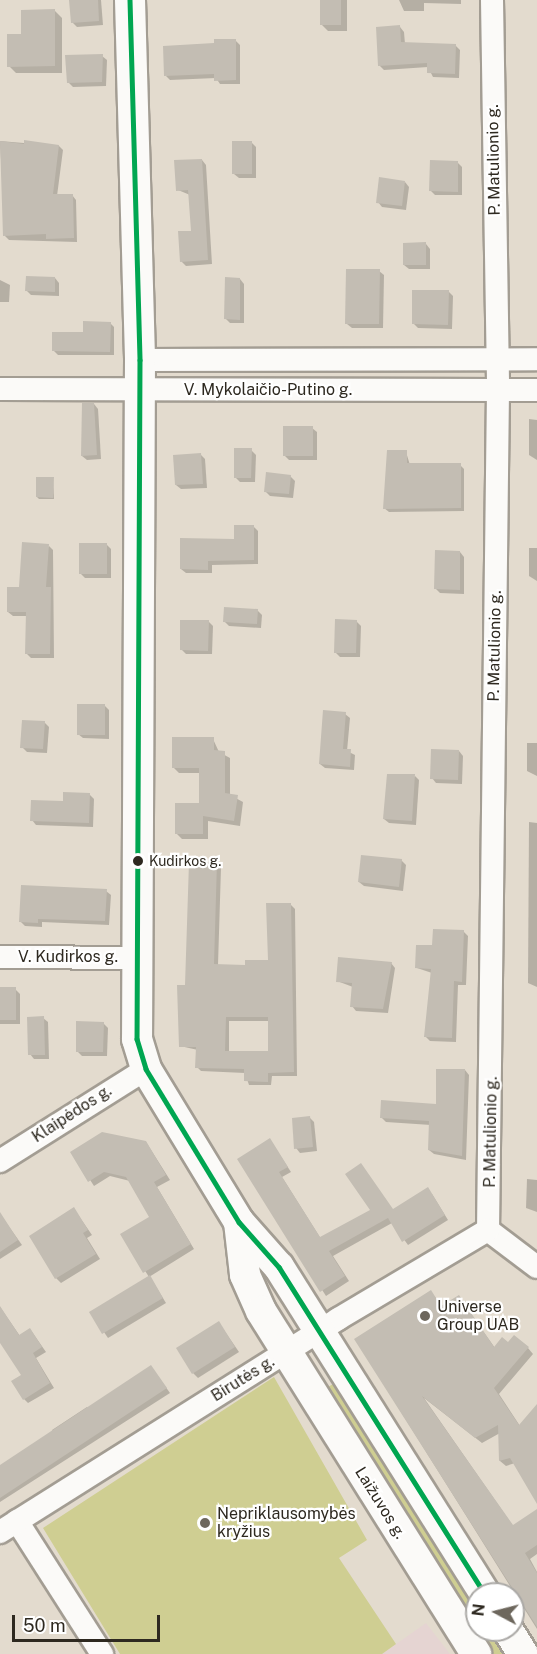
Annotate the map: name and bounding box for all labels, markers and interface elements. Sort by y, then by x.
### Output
street label: P. Matulionio g. [483,104,505,216]
street label: V. Mykolaičio-Putino g. [184,380,352,400]
street label: P. Matulionio g. [484,590,506,702]
place label: Kudirkos g. [149,853,221,869]
marker: Kudirkos g. [132,855,144,867]
street label: V. Kudirkos g. [18,947,118,967]
street label: P. Matulionio g. [480,1076,502,1188]
street label: Klaipėdos g. [28,1081,116,1147]
place label: Universe Group UAB [437,1297,519,1335]
marker: Universe Group UAB [418,1309,432,1323]
street label: Birutės g. [208,1352,278,1406]
street label: Laižuvos g. [350,1463,410,1543]
place label: Nepriklausomybės kryžius [217,1504,356,1542]
marker: Nepriklausomybės kryžius [198,1516,212,1530]
north arrow [465,1582,525,1642]
scale bar [15,1603,164,1641]
text: N [468,1603,489,1617]
text: 50 m [23,1615,66,1636]

